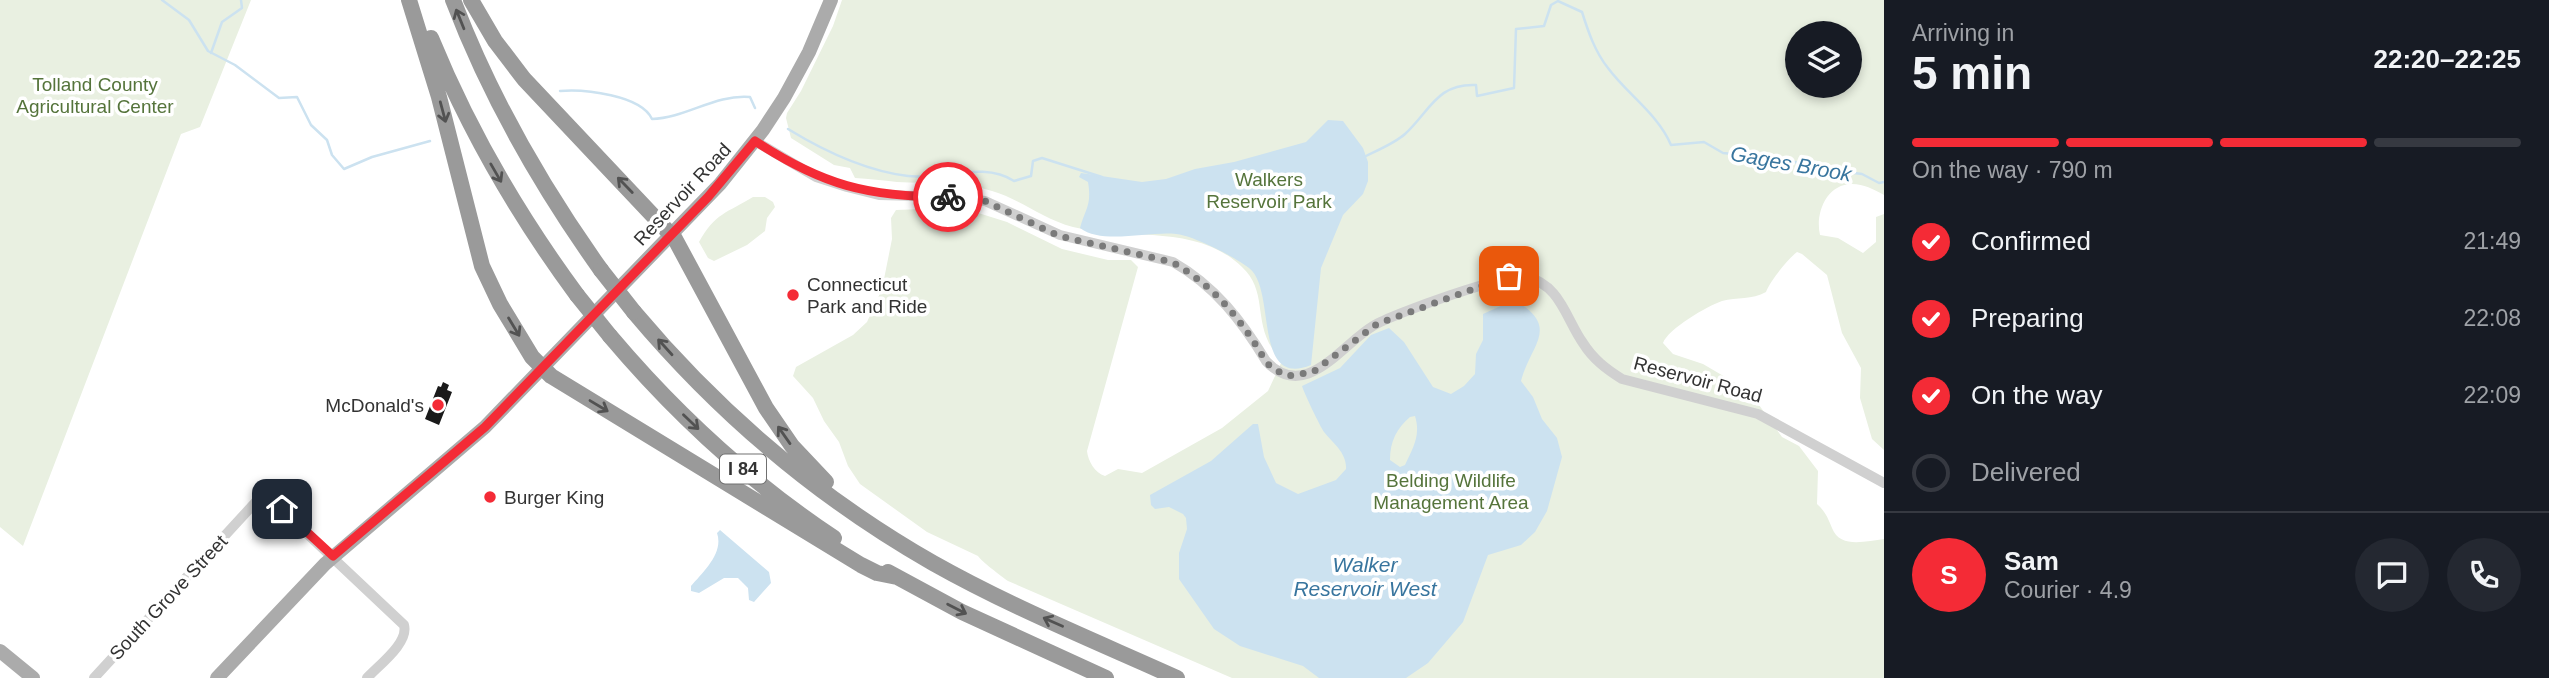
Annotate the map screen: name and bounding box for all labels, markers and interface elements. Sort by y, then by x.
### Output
one-way arrow [453,9,466,31]
text: Arriving in [1912,20,2014,46]
map controls [1785,21,1862,98]
button: layers [1785,21,1862,98]
text: 22:20–22:25 [2374,44,2521,74]
text: 5 min [1912,47,2032,99]
park label: Tolland County Agricultural Center [16,74,174,117]
one-way arrow [437,100,450,123]
street label: Reservoir Road [630,139,735,250]
water label: Gages Brook [1729,142,1855,186]
text: On the way · 790 m [1912,157,2113,183]
courier [913,162,983,232]
one-way arrow [489,163,503,183]
park label: Walkers Reservoir Park [1206,169,1332,212]
one-way arrow [616,177,633,194]
icon: bike [929,178,967,216]
icon: check [1912,223,1950,261]
text: Confirmed [1971,226,2091,256]
text: 21:49 [2463,228,2521,254]
pin [1479,246,1539,306]
icon: bag [1490,257,1528,295]
place label: Connecticut Park and Ride [807,274,927,317]
marker: Connecticut Park and Ride [785,287,801,303]
icon: check [1912,300,1950,338]
text: Preparing [1971,303,2084,333]
text: 22:08 [2463,305,2521,331]
one-way arrow [507,316,521,336]
one-way arrow [657,338,673,356]
street label: Reservoir Road [1631,352,1764,407]
icon: check [1912,377,1950,415]
text: On the way [1971,380,2103,410]
text: 22:09 [2463,382,2521,408]
place label: McDonald's [325,395,424,416]
marker: McDonald's [430,397,446,413]
one-way arrow [588,399,608,413]
one-way arrow [682,413,699,430]
one-way arrow [777,426,791,445]
road number: I 84 [720,454,766,484]
text: Delivered [1971,457,2081,487]
park label: Belding Wildlife Management Area [1373,470,1529,513]
pin [252,479,312,539]
place label: Burger King [504,487,604,508]
marker: Burger King [482,489,498,505]
icon: home [263,490,301,528]
street label: South Grove Street [105,530,232,664]
button: chat [2355,538,2429,612]
button: phone [2447,538,2521,612]
text: Sam [2004,546,2059,576]
water label: Walker Reservoir West [1293,553,1438,600]
text: S [1940,560,1958,590]
text: Courier · 4.9 [2004,577,2132,603]
one-way arrow [946,603,967,617]
one-way arrow [1043,615,1064,628]

